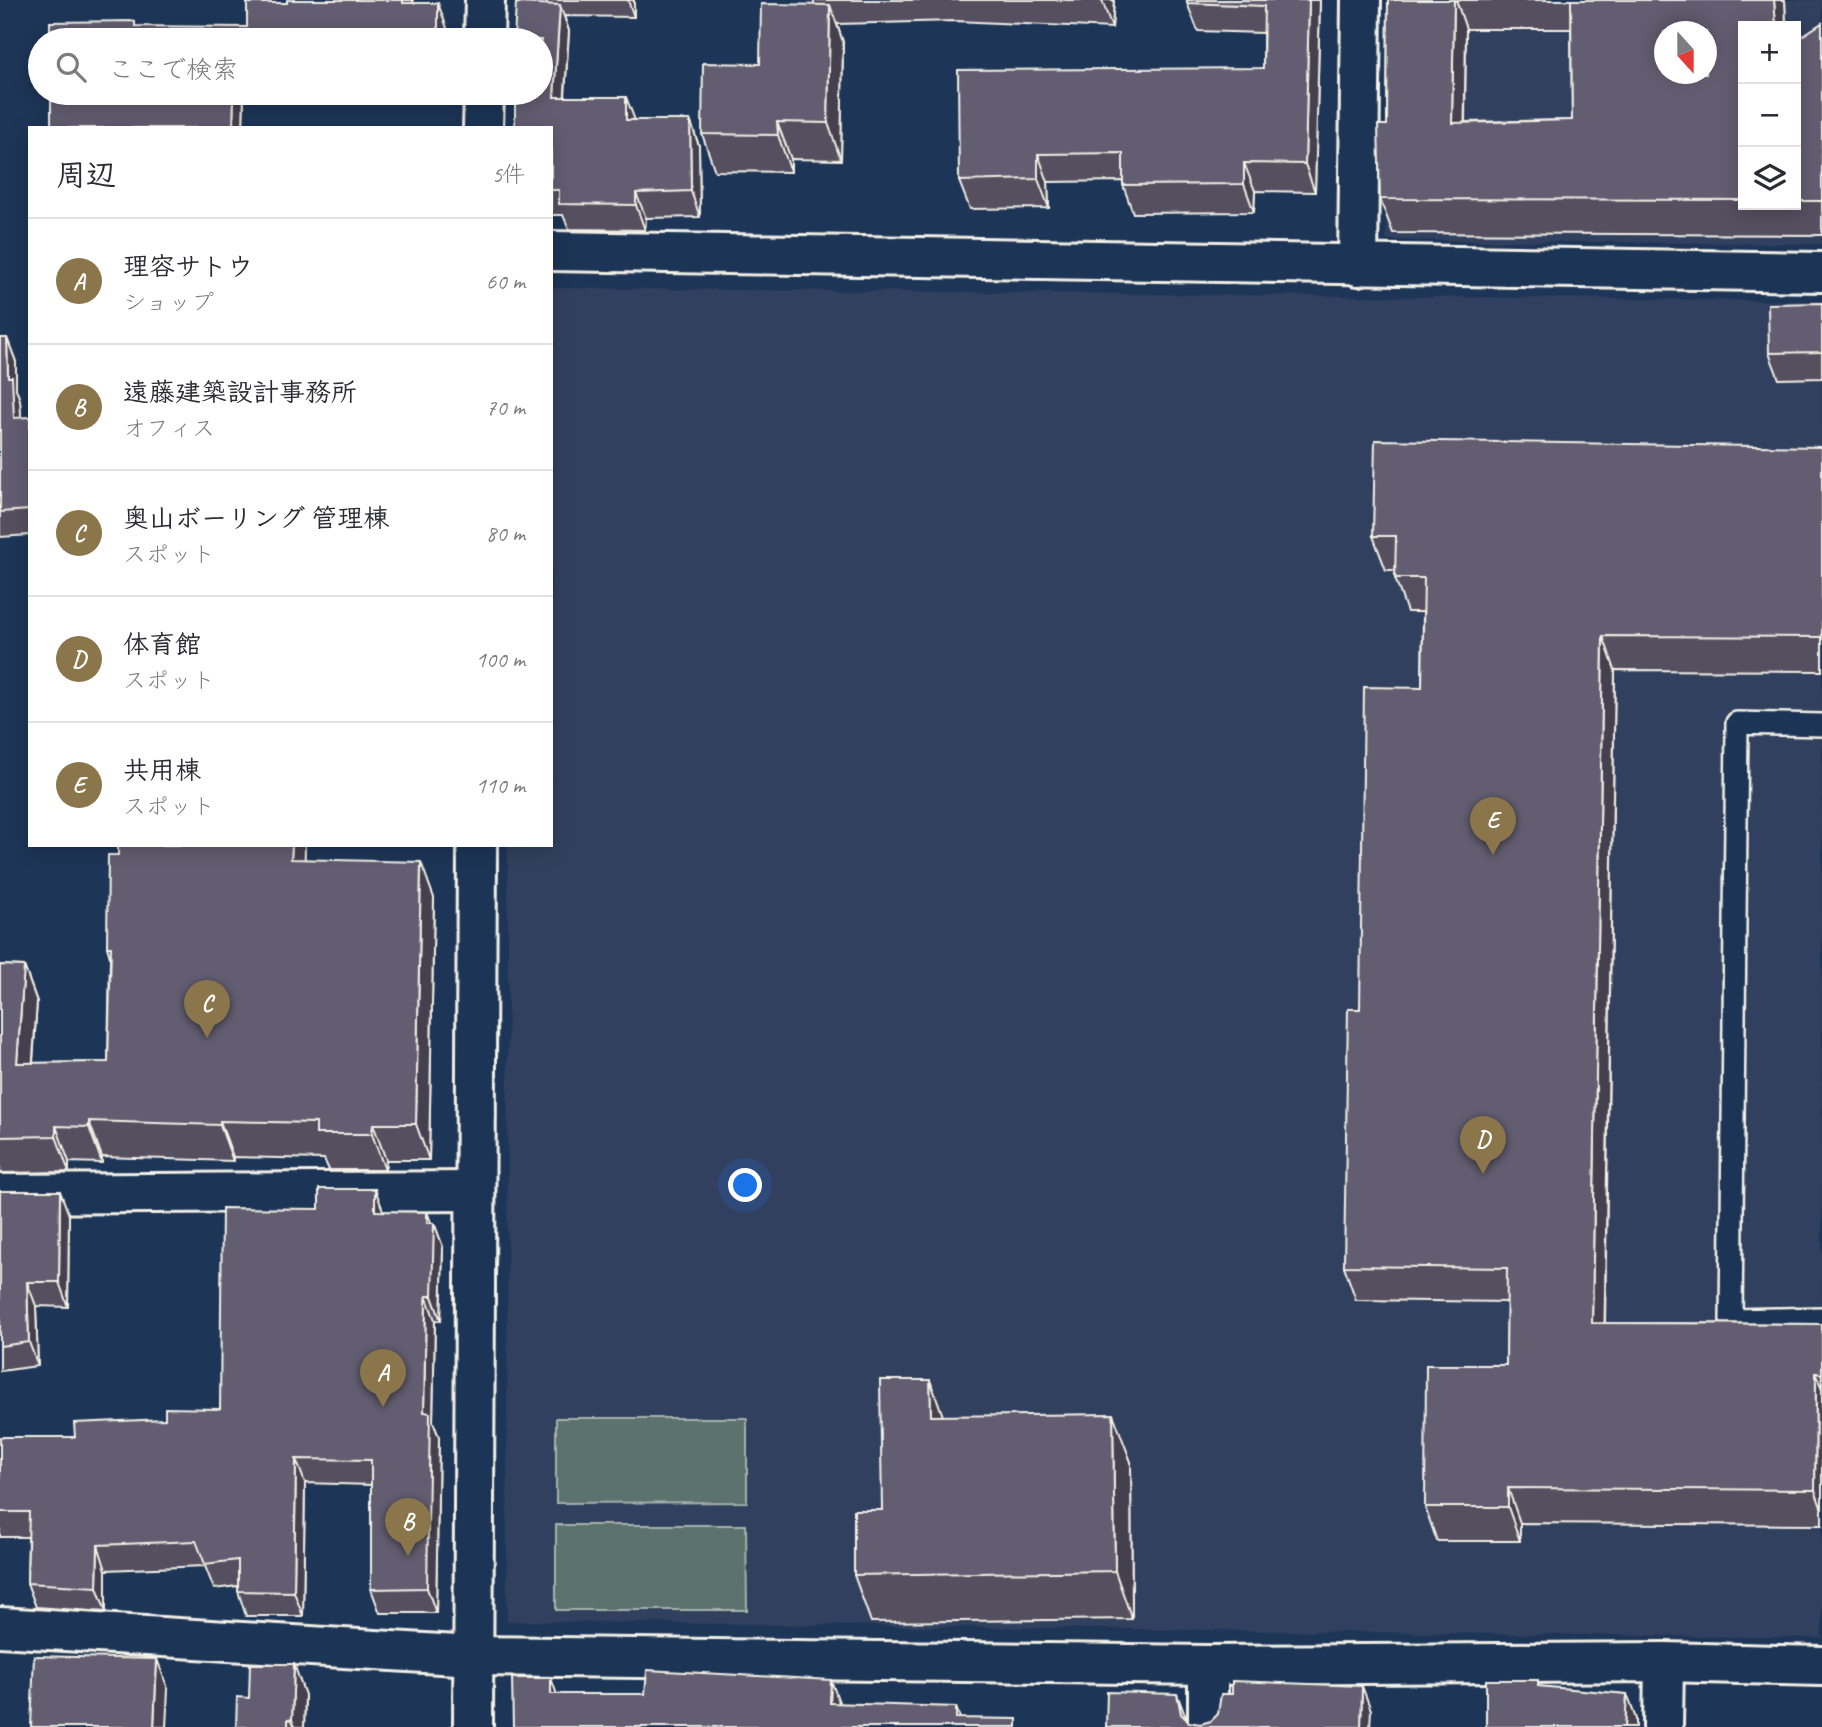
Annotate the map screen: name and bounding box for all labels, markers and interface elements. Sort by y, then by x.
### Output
north arrow [1654,21,1717,84]
map controls [1738,21,1801,210]
button: + [1738,21,1801,84]
search box [28,28,553,105]
icon: search [52,48,90,86]
text: ここで検索 [108,53,238,86]
button: − [1738,84,1801,147]
button: layers [1738,147,1801,210]
text: 周辺 [56,156,116,194]
text: 5件 [492,160,525,189]
text: 理容サトウ [123,250,253,283]
text: A [73,267,85,296]
text: 60 m [486,267,525,296]
text: ショップ [123,288,214,317]
text: 遠藤建築設計事務所 [123,376,357,409]
text: B [73,393,85,422]
text: 70 m [486,393,525,422]
text: オフィス [123,414,215,443]
text: 奥山ボーリング 管理棟 [123,502,389,535]
text: C [74,519,84,548]
text: 80 m [486,519,525,548]
text: スポット [123,540,215,569]
text: 体育館 [123,628,201,661]
text: D [72,645,86,674]
text: 100 m [476,645,525,674]
text: スポット [123,666,215,695]
text: 共用棟 [123,754,201,787]
text: E [73,771,85,800]
text: 110 m [476,771,525,800]
text: スポット [123,792,215,821]
pin: E [1470,797,1516,855]
pin: C [184,980,230,1038]
pin: D [1460,1116,1506,1174]
your location [728,1168,762,1202]
pin: A [360,1349,406,1407]
pin: B [385,1498,431,1556]

